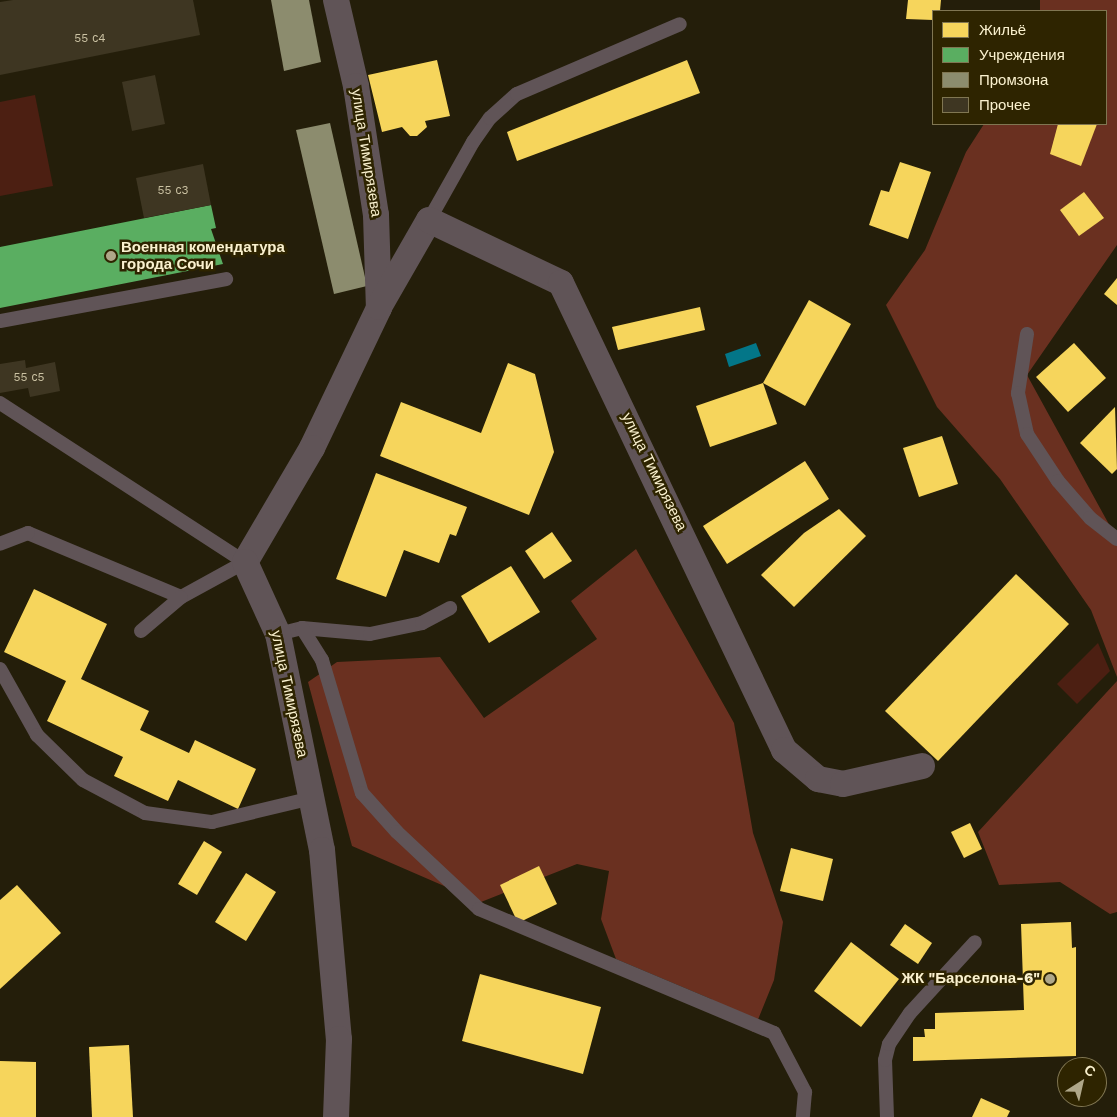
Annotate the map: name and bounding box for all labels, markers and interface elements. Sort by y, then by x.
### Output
legend [932,10,1107,125]
text: Жильё [979,21,1026,39]
house number: 55 с4 [74,32,106,46]
text: Учреждения [979,46,1065,64]
text: Промзона [979,71,1048,89]
street label: улица Тимирязева [347,88,385,218]
text: Прочее [979,96,1031,114]
house number: 55 с3 [157,184,189,198]
place label: Военная комендатура города Сочи [121,238,285,273]
marker: Военная комендатура города Сочи [105,250,117,262]
house number: 55 с5 [13,371,45,385]
street label: улица Тимирязева [618,410,690,534]
street label: улица Тимирязева [267,629,311,759]
place label: ЖК "Барселона-6" [902,970,1040,988]
marker: ЖК "Барселона-6" [1044,973,1056,985]
north arrow [1057,1057,1107,1107]
text: С [1081,1061,1099,1080]

